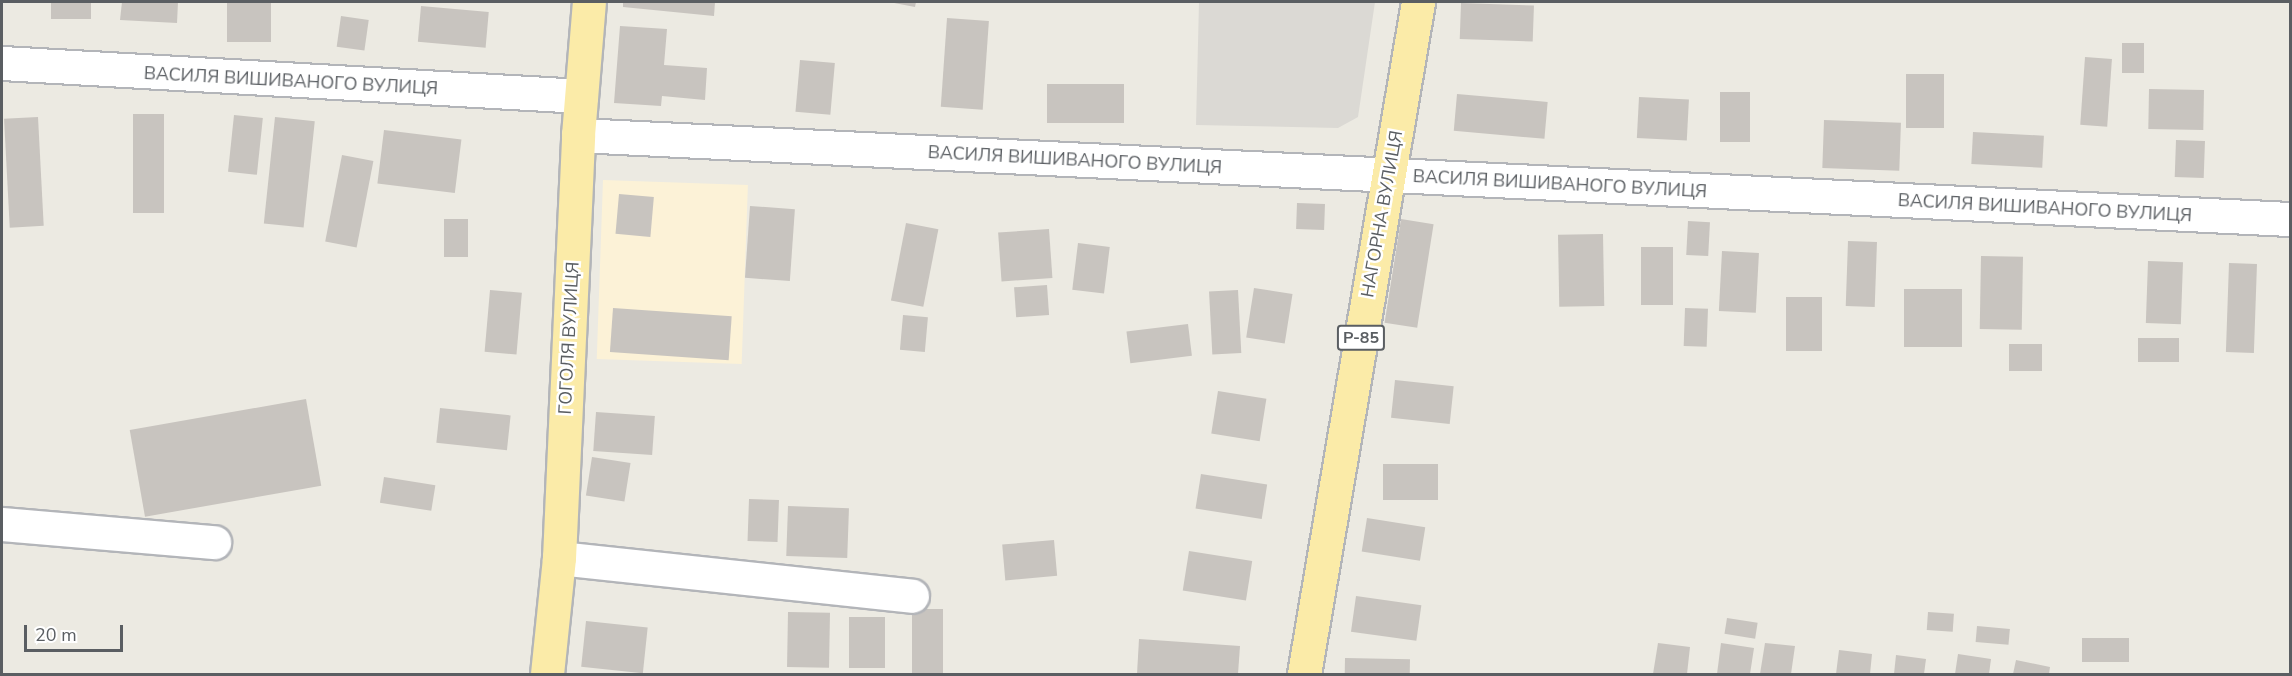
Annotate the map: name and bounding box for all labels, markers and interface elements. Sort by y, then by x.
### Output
street label: ВАСИЛЯ ВИШИВАНОГО ВУЛИЦЯ [143,63,439,99]
street label: НАГОРНА ВУЛИЦЯ [1357,129,1407,299]
street label: ВАСИЛЯ ВИШИВАНОГО ВУЛИЦЯ [927,142,1223,178]
street label: ВАСИЛЯ ВИШИВАНОГО ВУЛИЦЯ [1412,166,1708,202]
street label: ВАСИЛЯ ВИШИВАНОГО ВУЛИЦЯ [1897,190,2193,226]
street label: ГОГОЛЯ ВУЛИЦЯ [554,261,584,415]
road number: Р-85 [1336,325,1386,351]
scale bar [27,613,126,651]
text: 20 m [35,623,77,647]

